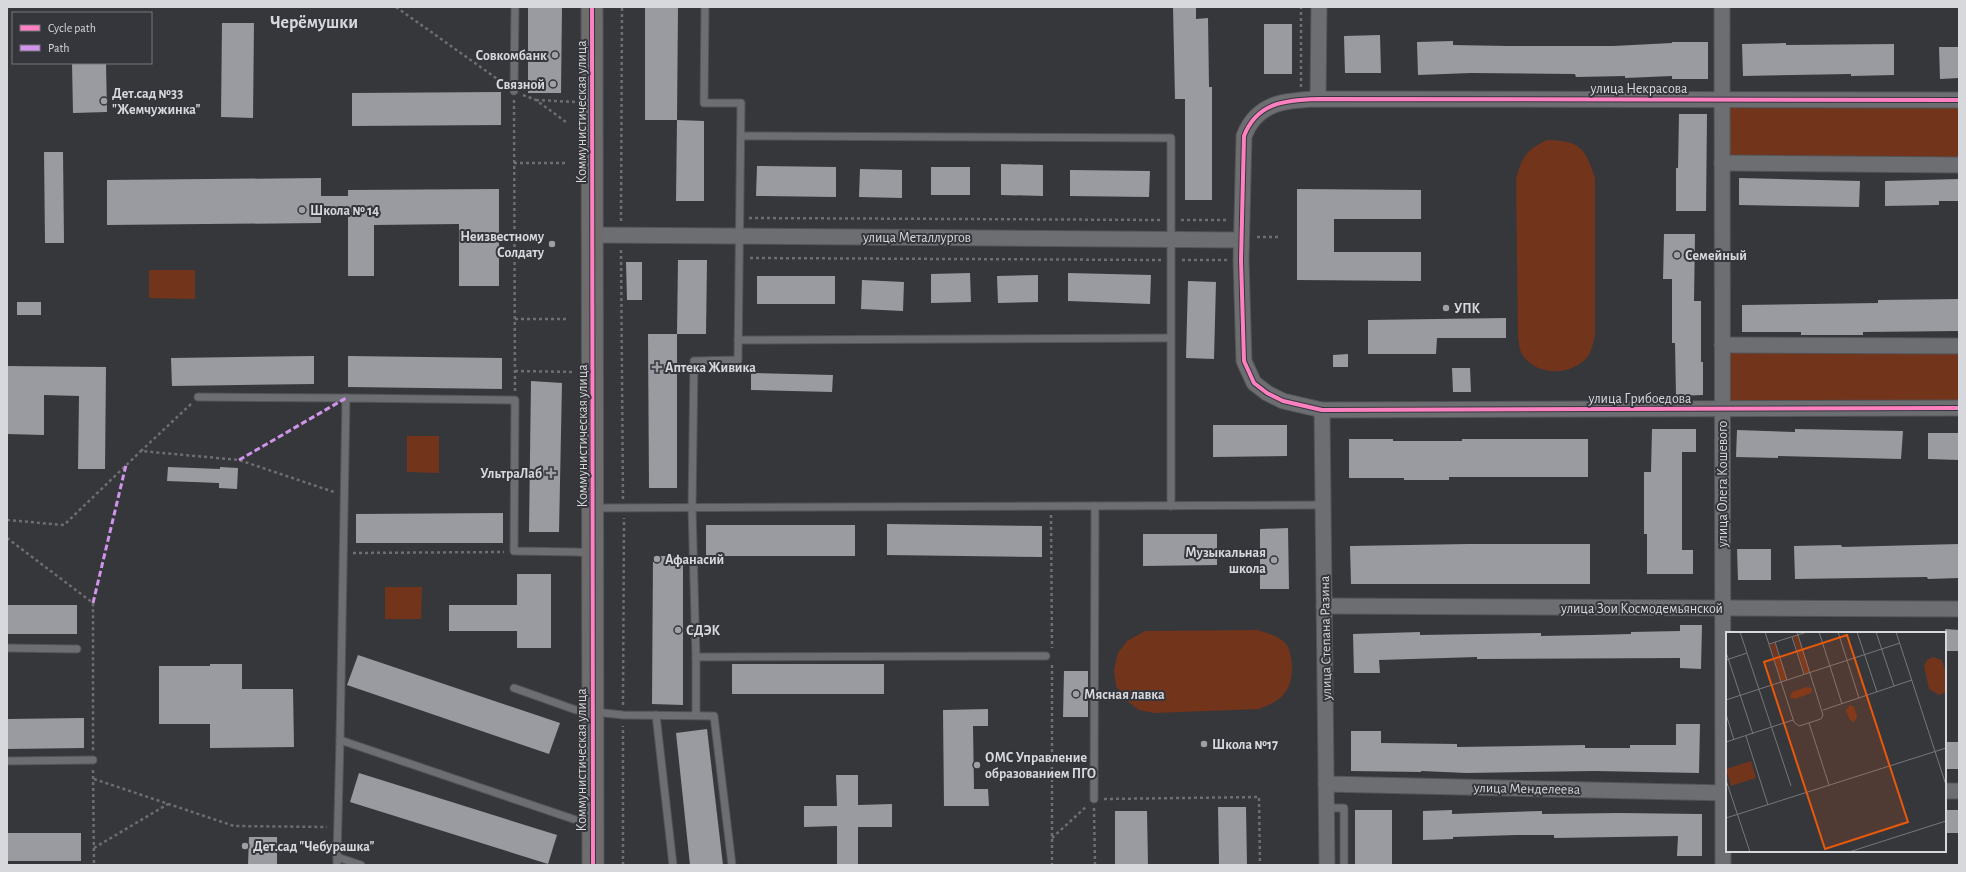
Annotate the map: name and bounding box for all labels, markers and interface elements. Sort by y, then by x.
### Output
legend [12,12,152,64]
district label: Черёмушки [270,14,358,32]
text: Cycle path [48,22,96,35]
street label: Коммунистическая улица [575,40,589,184]
text: Path [48,42,70,54]
place label: Совкомбанк [475,49,547,63]
marker: Совкомбанк [550,50,560,60]
place label: Связной [496,78,545,92]
marker: Связной [548,79,558,89]
street label: улица Некрасова [1590,82,1688,96]
place label: Дет.сад №33 "Жемчужинка" [112,87,201,117]
marker: Дет.сад №33 "Жемчужинка" [99,96,109,106]
place label: Школа № 14 [310,204,379,218]
marker: Школа № 14 [297,205,307,215]
place label: Неизвестному Солдату [460,230,545,260]
street label: улица Металлургов [862,231,971,245]
marker: Неизвестному Солдату [547,239,557,249]
place label: Семейный [1685,249,1747,263]
marker: Семейный [1672,250,1682,260]
place label: УПК [1454,302,1481,316]
marker: УПК [1441,303,1451,313]
place label: Аптека Живика [665,361,756,375]
marker: Аптека Живика [652,362,662,372]
street label: Коммунистическая улица [576,364,590,508]
street label: улица Грибоедова [1588,392,1692,406]
street label: улица Олега Кошевого [1716,420,1730,548]
place label: УльтраЛаб [480,467,542,481]
marker: УльтраЛаб [545,467,557,479]
place label: Музыкальная школа [1185,546,1266,576]
place label: Афанасий [665,553,724,567]
marker: Афанасий [652,554,662,564]
marker: Музыкальная школа [1269,555,1279,565]
street label: улица Степана Разина [1318,575,1334,701]
street label: улица Зои Космодемьянской [1560,602,1723,616]
place label: СДЭК [686,624,720,638]
marker: СДЭК [673,625,683,635]
inset map [1726,632,1946,852]
street label: Коммунистическая улица [575,688,589,832]
place label: Мясная лавка [1084,688,1165,702]
marker: Мясная лавка [1071,689,1081,699]
place label: Школа №17 [1212,738,1278,752]
marker: Школа №17 [1199,739,1209,749]
place label: ОМС Управление образованием ПГО [985,751,1096,781]
marker: ОМС Управление образованием ПГО [972,760,982,770]
street label: улица Менделеева [1473,781,1581,797]
place label: Дет.сад "Чебурашка" [253,840,374,854]
marker: Дет.сад "Чебурашка" [240,841,250,851]

